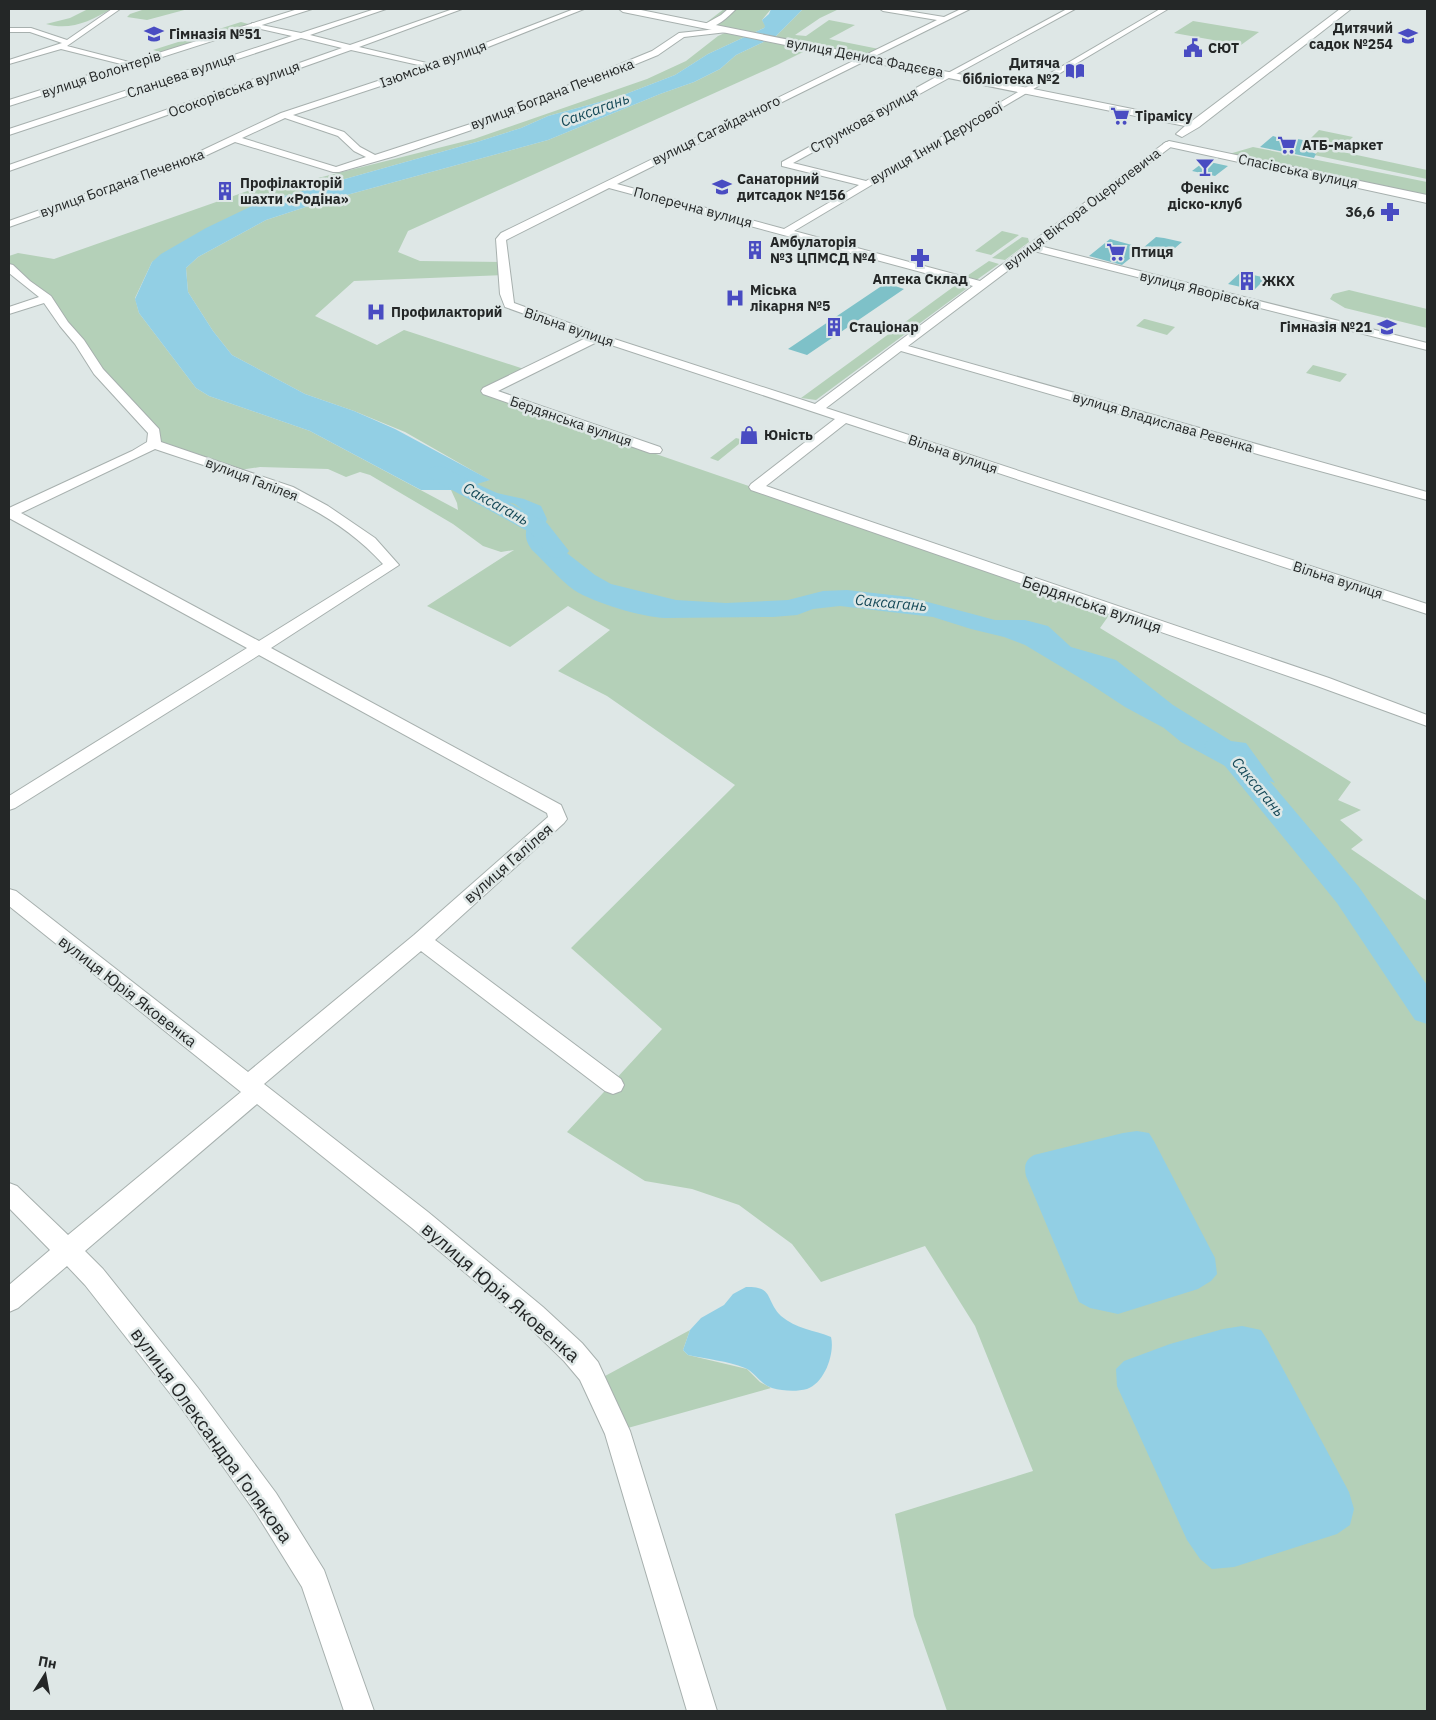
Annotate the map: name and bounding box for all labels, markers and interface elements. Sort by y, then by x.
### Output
place label: Дитячий садок №254 [1309,19,1393,53]
school or university icon: Гімназія №51 [143,23,165,45]
place label: Гімназія №51 [169,25,262,43]
school or university icon: Дитячий садок №254 [1397,25,1419,47]
street label: вулиця Дениса Фадєєва [785,33,945,81]
street label: Ізюмська вулиця [377,36,489,92]
public building icon: СЮТ [1182,37,1204,59]
place label: СЮТ [1208,39,1239,57]
street label: вулиця Волонтерів [39,46,163,102]
street label: Сланцева вулиця [124,48,238,102]
street label: вулиця Богдана Печенюка [468,54,637,134]
place label: Дитяча бібліотека №2 [963,54,1060,88]
street label: Осокорівська вулиця [166,57,302,121]
library icon: Дитяча бібліотека №2 [1064,60,1086,82]
street label: Струмкова вулиця [807,83,921,157]
water label: Саксагань [558,88,632,131]
street label: вулиця Сагайдачного [649,91,783,169]
street label: вулиця Інни Дерусової [867,97,1006,188]
supermarket icon: Тірамісу [1109,105,1131,127]
place label: Тірамісу [1135,107,1193,125]
supermarket icon: АТБ-маркет [1276,134,1298,156]
place label: АТБ-маркет [1302,136,1383,154]
street label: вулиця Віктора Оцерклевича [1000,144,1164,274]
street label: вулиця Богдана Печенюка [37,145,207,221]
street label: Спасівська вулиця [1237,150,1359,192]
bar icon: Фенікс діско-клуб [1194,156,1216,178]
place label: Санаторний дитсадок №156 [737,170,846,204]
place label: Профілакторій шахти «Родіна» [240,174,349,208]
school or university icon: Санаторний дитсадок №156 [711,176,733,198]
place label: Фенікс діско-клуб [1168,179,1242,213]
building icon: Профілакторій шахти «Родіна» [214,180,236,202]
street label: Поперечна вулиця [632,183,754,231]
pharmacy icon: 36,6 [1379,201,1401,223]
place label: 36,6 [1345,203,1375,221]
place label: Амбулаторія №3 ЦПМСД №4 [770,233,876,267]
building icon: Амбулаторія №3 ЦПМСД №4 [744,239,766,261]
supermarket icon: Птиця [1105,241,1127,263]
place label: Птиця [1131,243,1173,261]
pharmacy icon: Аптека Склад [909,247,931,269]
street label: вулиця Яворівська [1138,266,1262,314]
place label: Аптека Склад [872,270,968,288]
building icon: ЖКХ [1236,270,1258,292]
place label: ЖКХ [1262,272,1296,290]
place label: Міська лікарня №5 [750,281,830,315]
hospital icon: Міська лікарня №5 [724,287,746,309]
hospital icon: Профилакторий [365,301,387,323]
place label: Профилакторий [391,303,502,321]
street label: Вільна вулиця [522,303,616,351]
building icon: Стаціонар [823,316,845,338]
school or university icon: Гімназія №21 [1376,316,1398,338]
place label: Стаціонар [849,318,919,336]
place label: Гімназія №21 [1280,318,1373,336]
street label: вулиця Владислава Ревенка [1071,388,1256,457]
street label: Бердянська вулиця [508,392,634,450]
shop icon: Юність [738,424,760,446]
place label: Юність [764,426,813,444]
street label: Вільна вулиця [906,430,1000,478]
street label: вулиця Галілея [203,453,301,505]
water label: Саксагань [460,478,532,529]
street label: Вільна вулиця [1291,557,1385,603]
street label: Бердянська вулиця [1020,571,1164,637]
water label: Саксагань [854,590,928,615]
water label: Саксагань [1228,753,1289,820]
street label: вулиця Галілея [459,819,557,907]
street label: вулиця Юрія Яковенка [55,931,201,1051]
street label: вулиця Юрія Яковенка [417,1217,585,1367]
street label: вулиця Олександра Голякова [126,1323,298,1547]
north arrow [20,1650,70,1700]
text: Пн [37,1652,58,1673]

